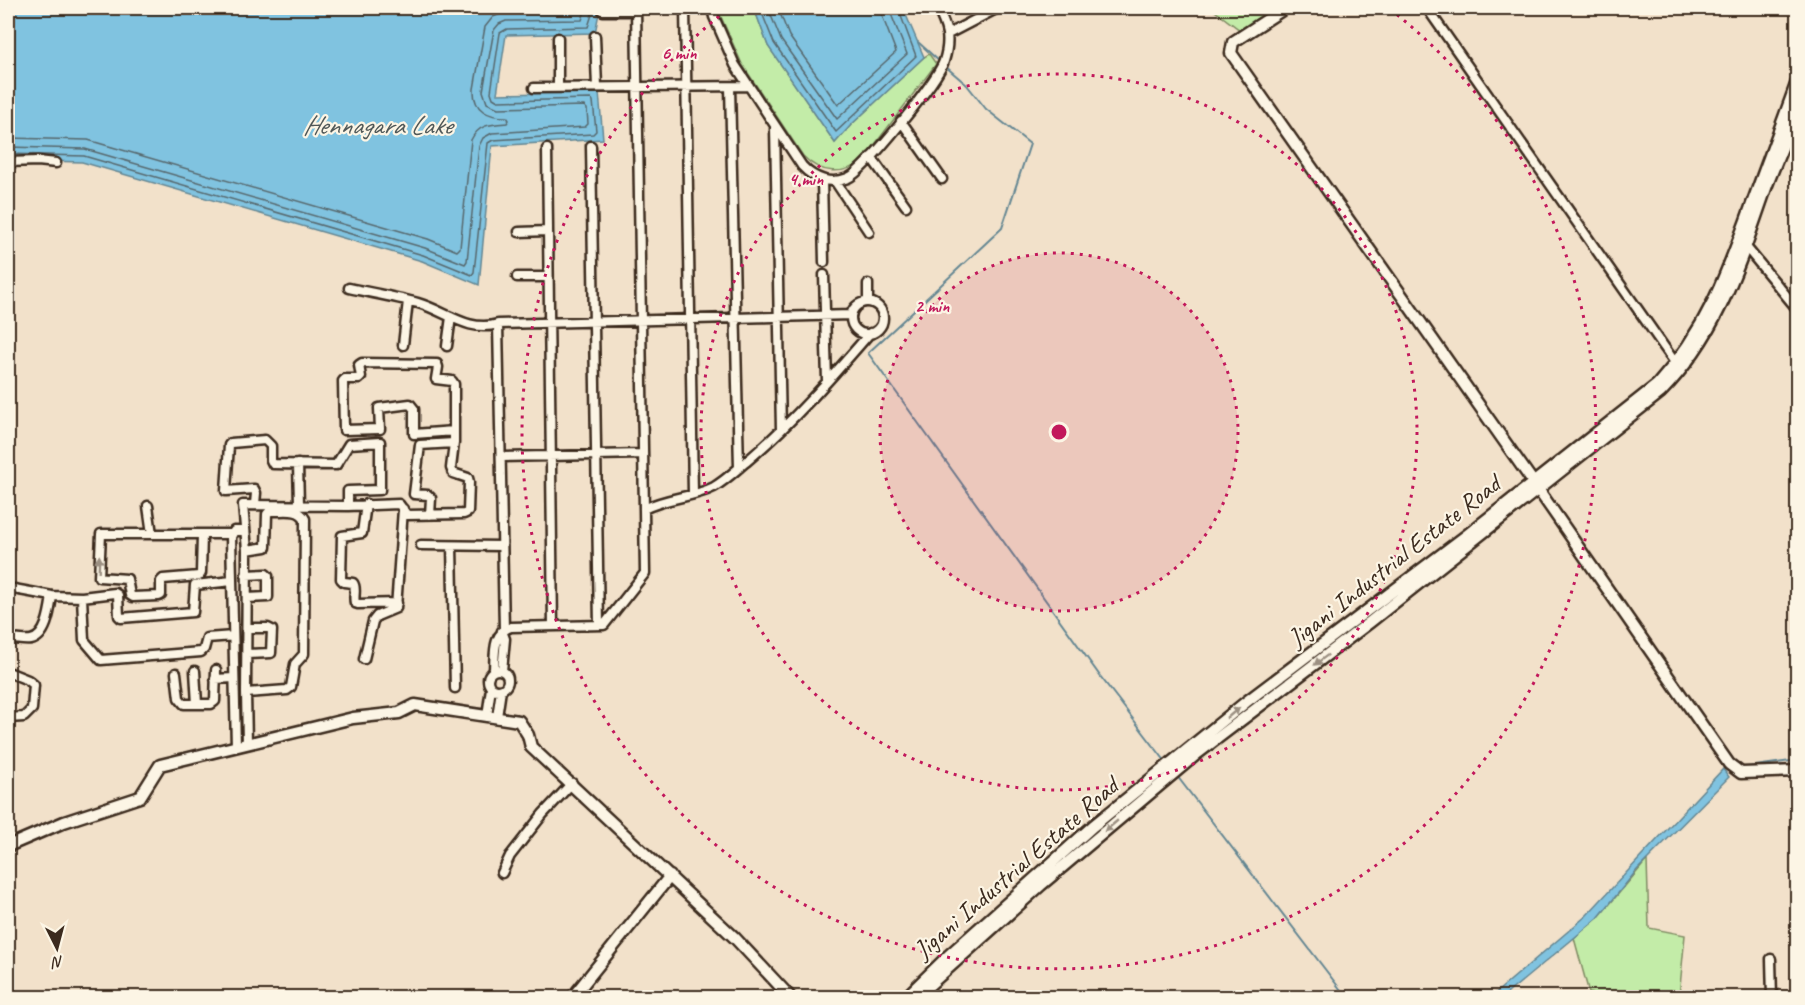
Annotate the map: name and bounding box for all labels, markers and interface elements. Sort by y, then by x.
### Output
text: 6 min [662,42,697,64]
water label: Hennagara Lake [303,108,456,142]
text: 4 min [789,168,824,190]
text: 2 min [915,295,950,317]
centre of rings [1049,422,1069,442]
street label: Jigani Industrial Estate Road [1280,465,1510,655]
one-way arrow [94,555,104,574]
one-way arrow [1313,653,1328,665]
one-way arrow [1225,707,1241,720]
street label: Jigani Industrial Estate Road [905,768,1128,967]
one-way arrow [1103,819,1119,832]
north arrow [27,918,87,978]
text: N [49,951,64,973]

